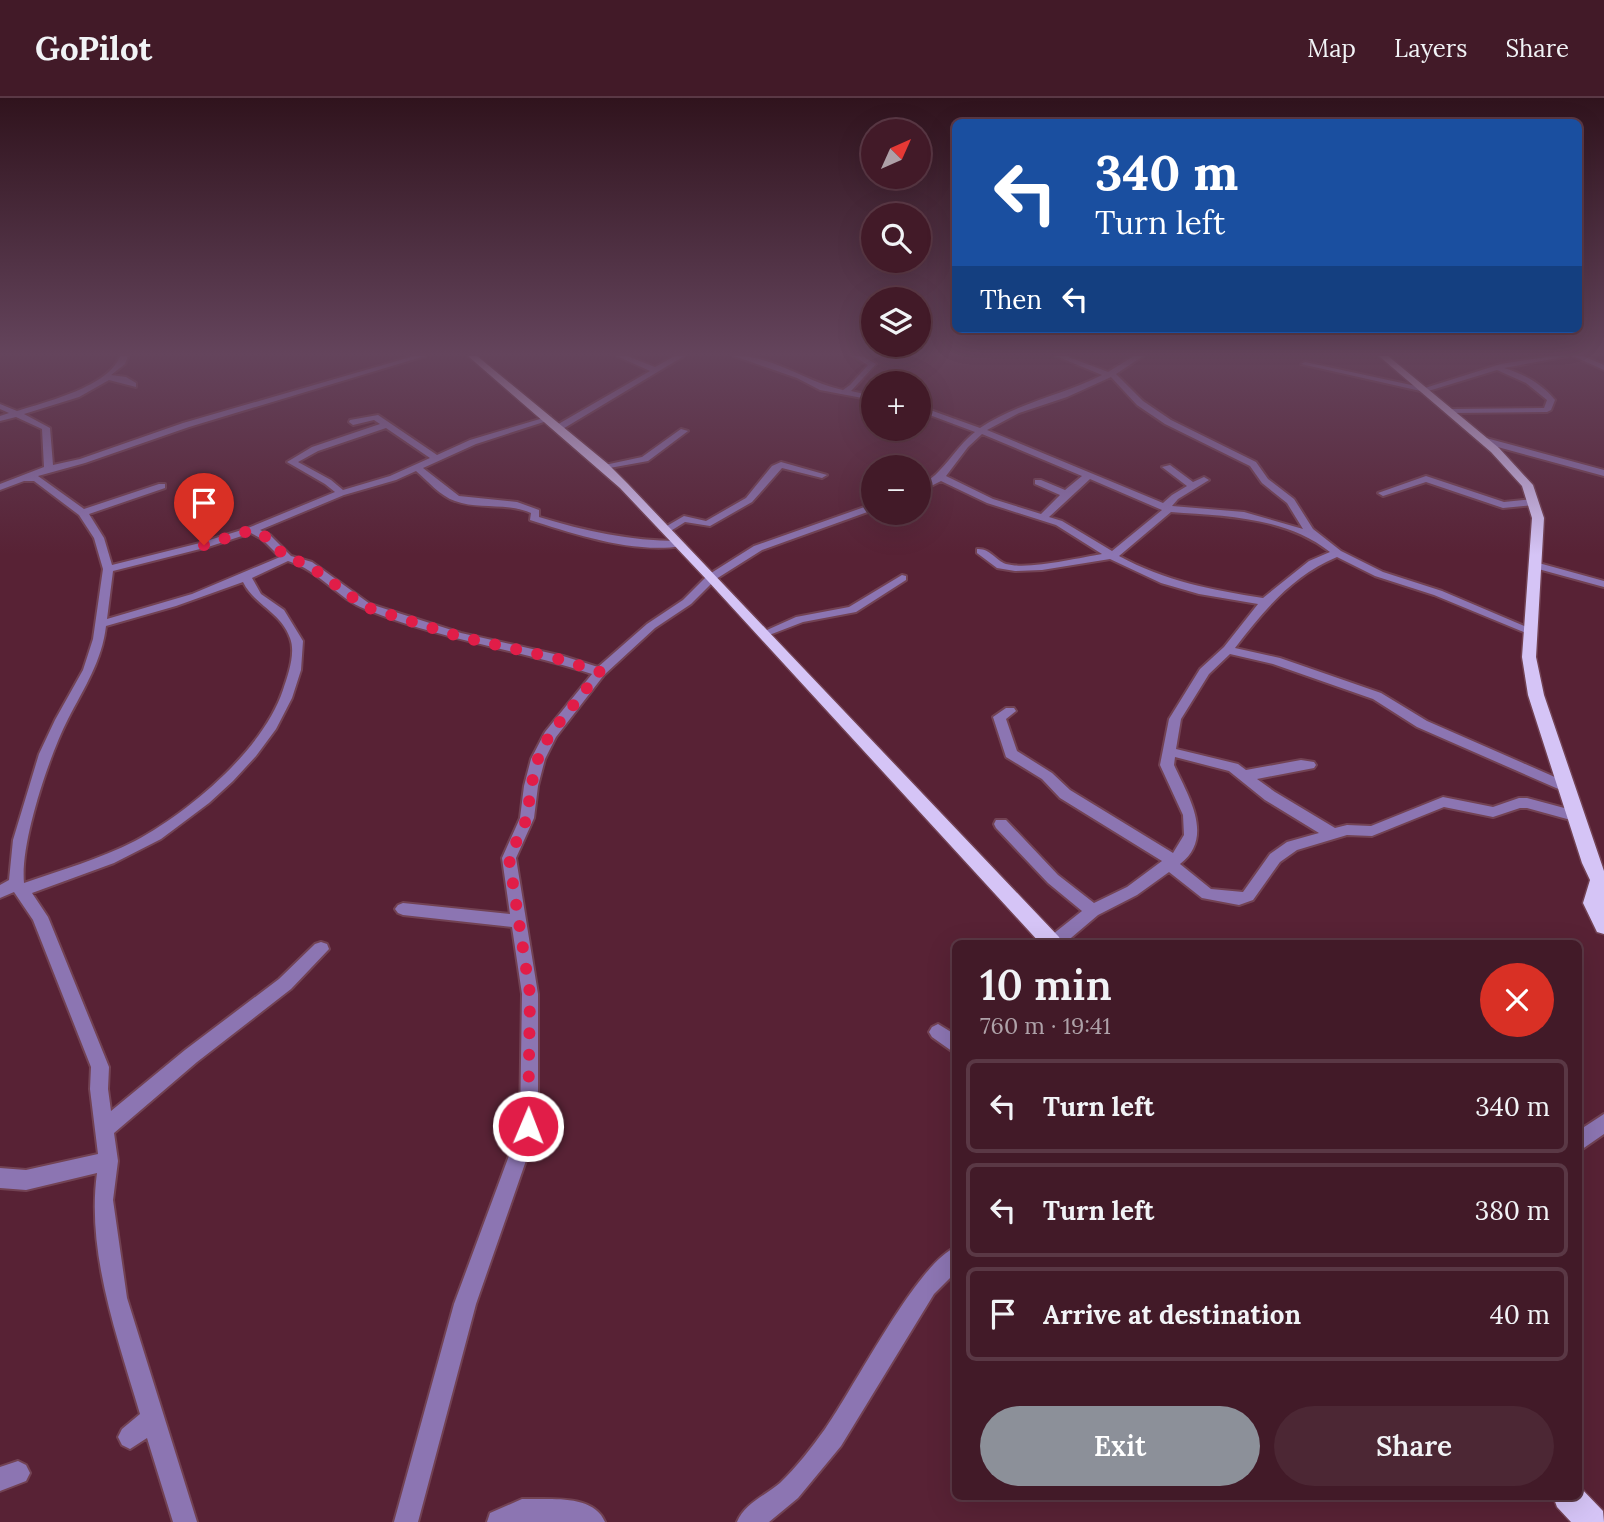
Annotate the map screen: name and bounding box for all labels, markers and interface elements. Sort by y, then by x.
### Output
text: GoPilot [35,27,152,69]
text: Map [1307,33,1356,64]
text: Layers [1394,33,1467,64]
text: Share [1505,33,1569,64]
north arrow [861,119,931,189]
map controls [861,119,931,525]
text: 340 m [1095,141,1238,203]
icon: left [980,147,1071,238]
text: Turn left [1095,202,1225,243]
button: search [861,203,931,273]
icon: left [1056,280,1094,318]
text: Then [980,283,1042,316]
button: layers [861,287,931,357]
button: + [861,371,931,441]
button: − [861,455,931,525]
pin [174,473,234,545]
icon: arrive [185,484,223,522]
text: 10 min [980,958,1112,1012]
button: close [1480,963,1554,1037]
text: 760 m · 19:41 [980,1011,1111,1040]
icon: left [984,1087,1022,1125]
position arrow [491,1089,565,1163]
text: Turn left [1043,1090,1154,1123]
text: 340 m [1475,1090,1550,1123]
icon: left [984,1191,1022,1229]
text: Turn left [1043,1194,1154,1227]
text: 380 m [1475,1194,1550,1227]
icon: arrive [984,1295,1022,1333]
text: Arrive at destination [1043,1298,1301,1331]
text: 40 m [1490,1298,1550,1331]
button: Exit [980,1406,1260,1486]
button: Share [1274,1406,1554,1486]

